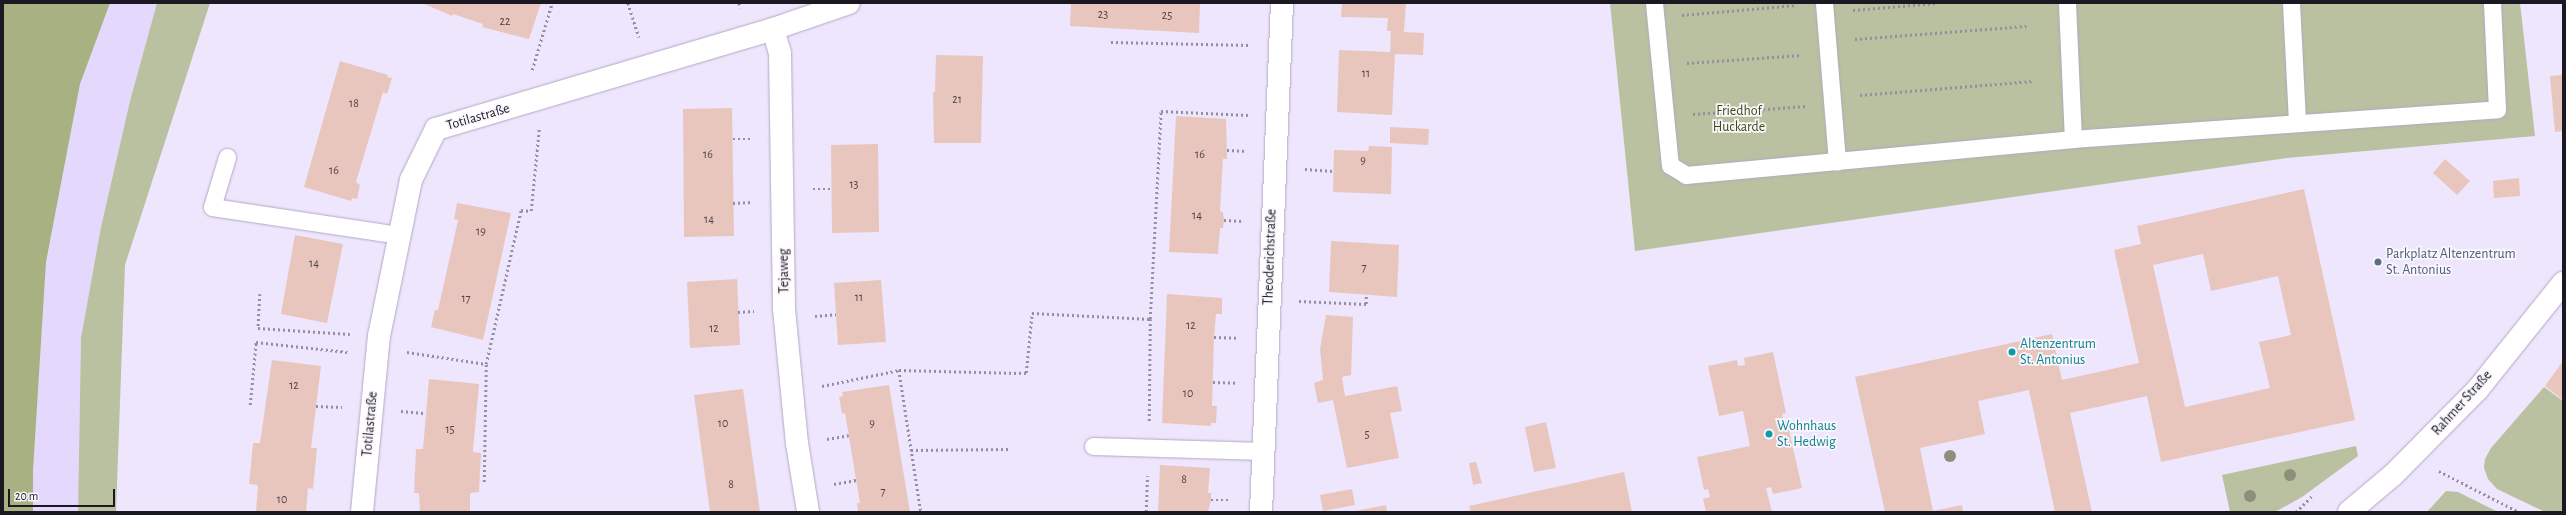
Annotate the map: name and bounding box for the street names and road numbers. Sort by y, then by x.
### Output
street label: Totilastraße [444,100,512,134]
street label: Theoderichstraße [1260,209,1280,305]
street label: Tejaweg [775,248,793,294]
street label: Rahmer Straße [2428,367,2496,439]
street label: Totilastraße [359,391,381,457]

